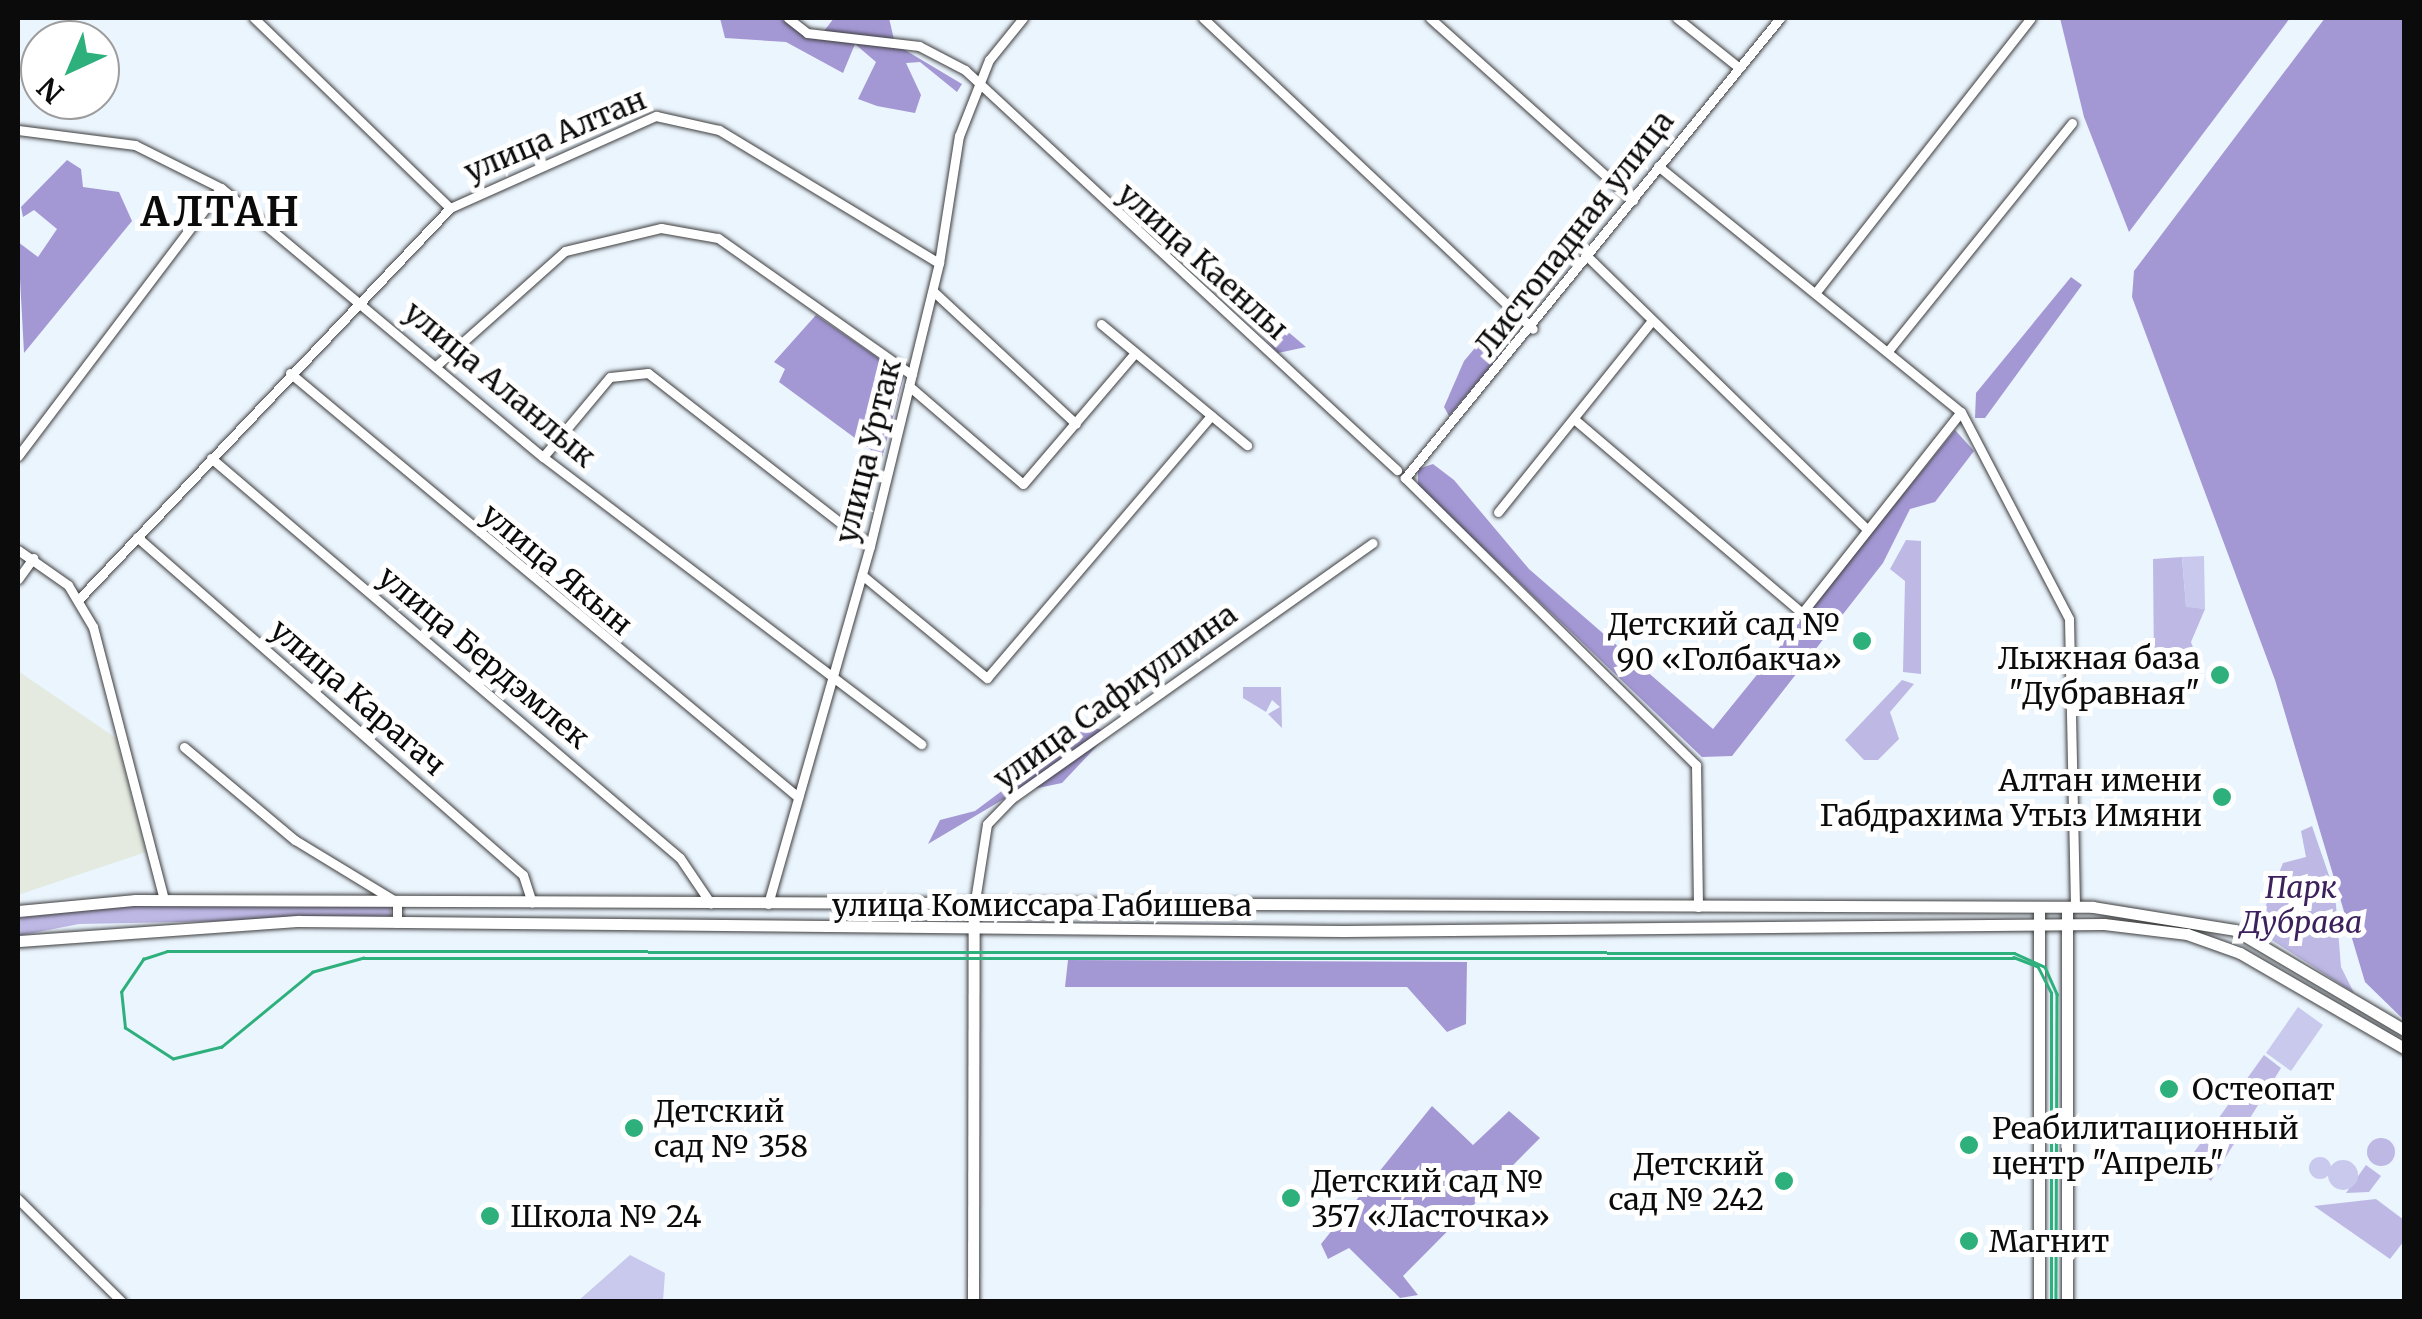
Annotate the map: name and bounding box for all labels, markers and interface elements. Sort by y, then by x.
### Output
north arrow [20,20,120,120]
text: N [30,70,71,111]
street label: улица Алтан [459,81,651,189]
street label: Листопадная улица [1467,103,1681,363]
street label: улица Каенлы [1111,175,1295,347]
district label: АЛТАН [141,188,301,236]
street label: улица Аланлык [397,294,603,474]
street label: улица Уртак [828,355,908,547]
street label: улица Якын [474,496,640,642]
street label: улица Бердэмлек [371,558,597,756]
street label: улица Сафиуллина [986,596,1244,796]
place label: Детский сад № 90 «Голбакча» [1608,606,1842,676]
street label: улица Карагач [263,611,453,783]
marker: Детский сад № 90 «Голбакча» [1851,630,1873,652]
place label: Лыжная база "Дубравная" [1998,640,2200,710]
marker: Лыжная база "Дубравная" [2209,664,2231,686]
place label: Алтан имени Габдрахима Утыз Имяни [1820,762,2202,832]
marker: Алтан имени Габдрахима Утыз Имяни [2211,786,2233,808]
park label: Парк Дубрава [2240,869,2362,940]
street label: улица Комиссара Габишева [832,887,1252,923]
place label: Остеопат [2192,1071,2335,1107]
marker: Остеопат [2156,1076,2182,1102]
place label: Детский сад № 358 [654,1093,808,1164]
place label: Реабилитационный центр "Апрель" [1992,1110,2299,1180]
marker: Детский сад № 358 [623,1117,645,1139]
marker: Реабилитационный центр "Апрель" [1956,1132,1982,1158]
place label: Детский сад № 242 [1608,1146,1764,1216]
place label: Детский сад № 357 «Ласточка» [1311,1163,1550,1234]
marker: Детский сад № 242 [1773,1170,1795,1192]
marker: Детский сад № 357 «Ласточка» [1280,1187,1302,1209]
place label: Школа № 24 [510,1198,701,1234]
marker: Школа № 24 [479,1205,501,1227]
place label: Магнит [1989,1223,2109,1259]
marker: Магнит [1958,1230,1980,1252]

